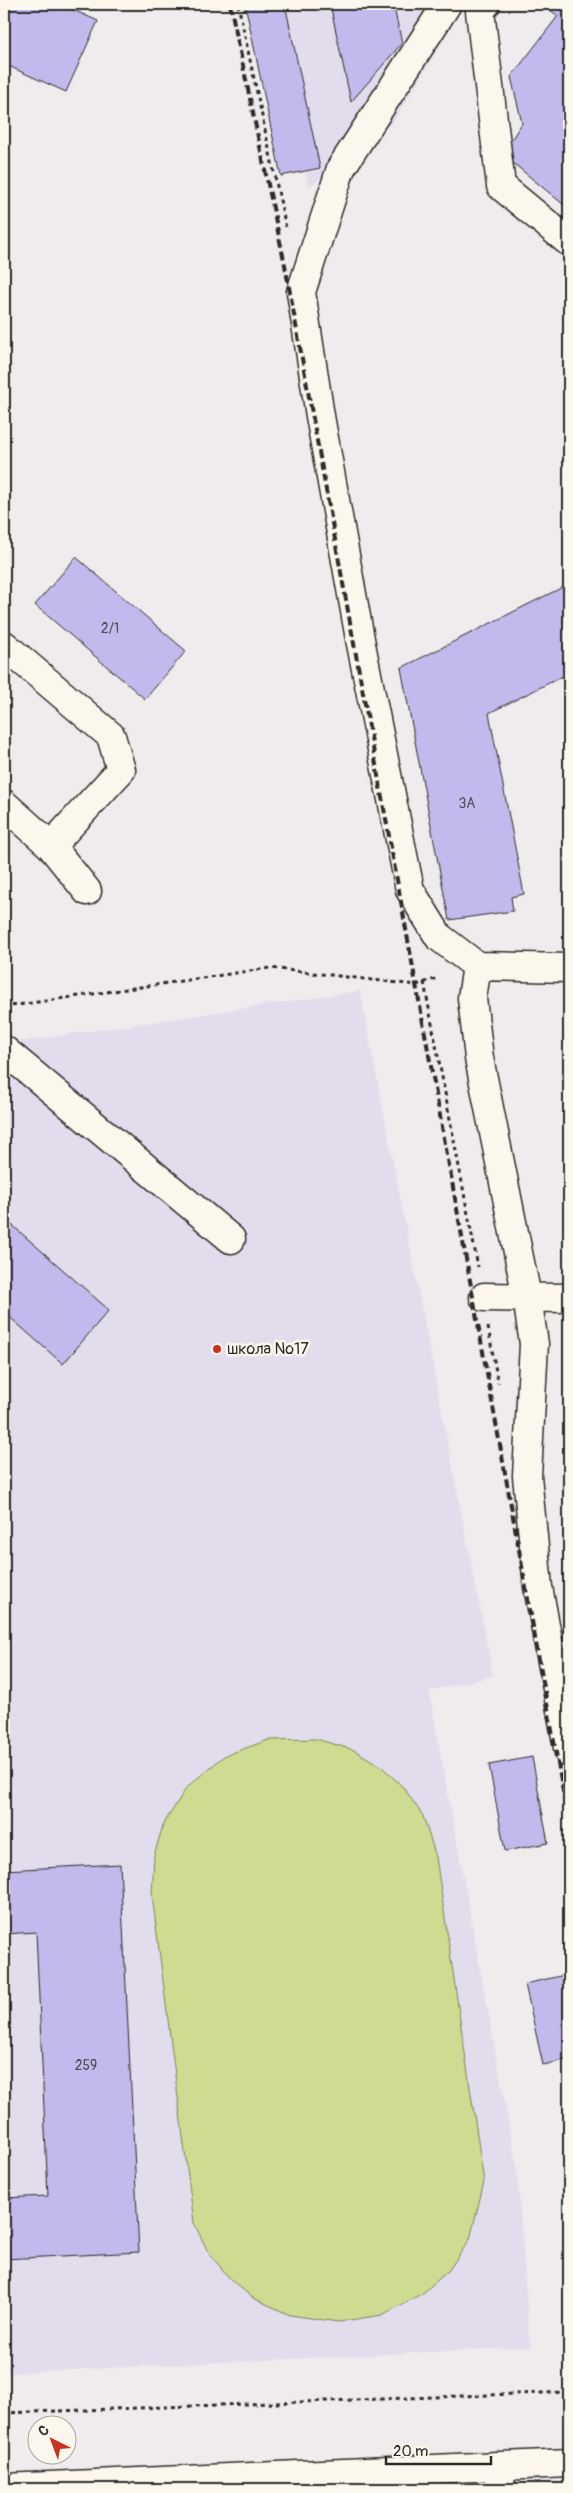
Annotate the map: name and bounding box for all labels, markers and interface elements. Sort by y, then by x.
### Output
house number: 2/1 [101,620,119,637]
house number: 3А [459,795,475,812]
place label: школа №17 [227,1339,309,1359]
marker: школа №17 [211,1343,223,1355]
house number: 259 [75,2057,97,2074]
north arrow [28,2416,78,2466]
text: С [35,2421,53,2440]
scale bar [386,2433,490,2465]
text: 20 m [393,2442,428,2461]

